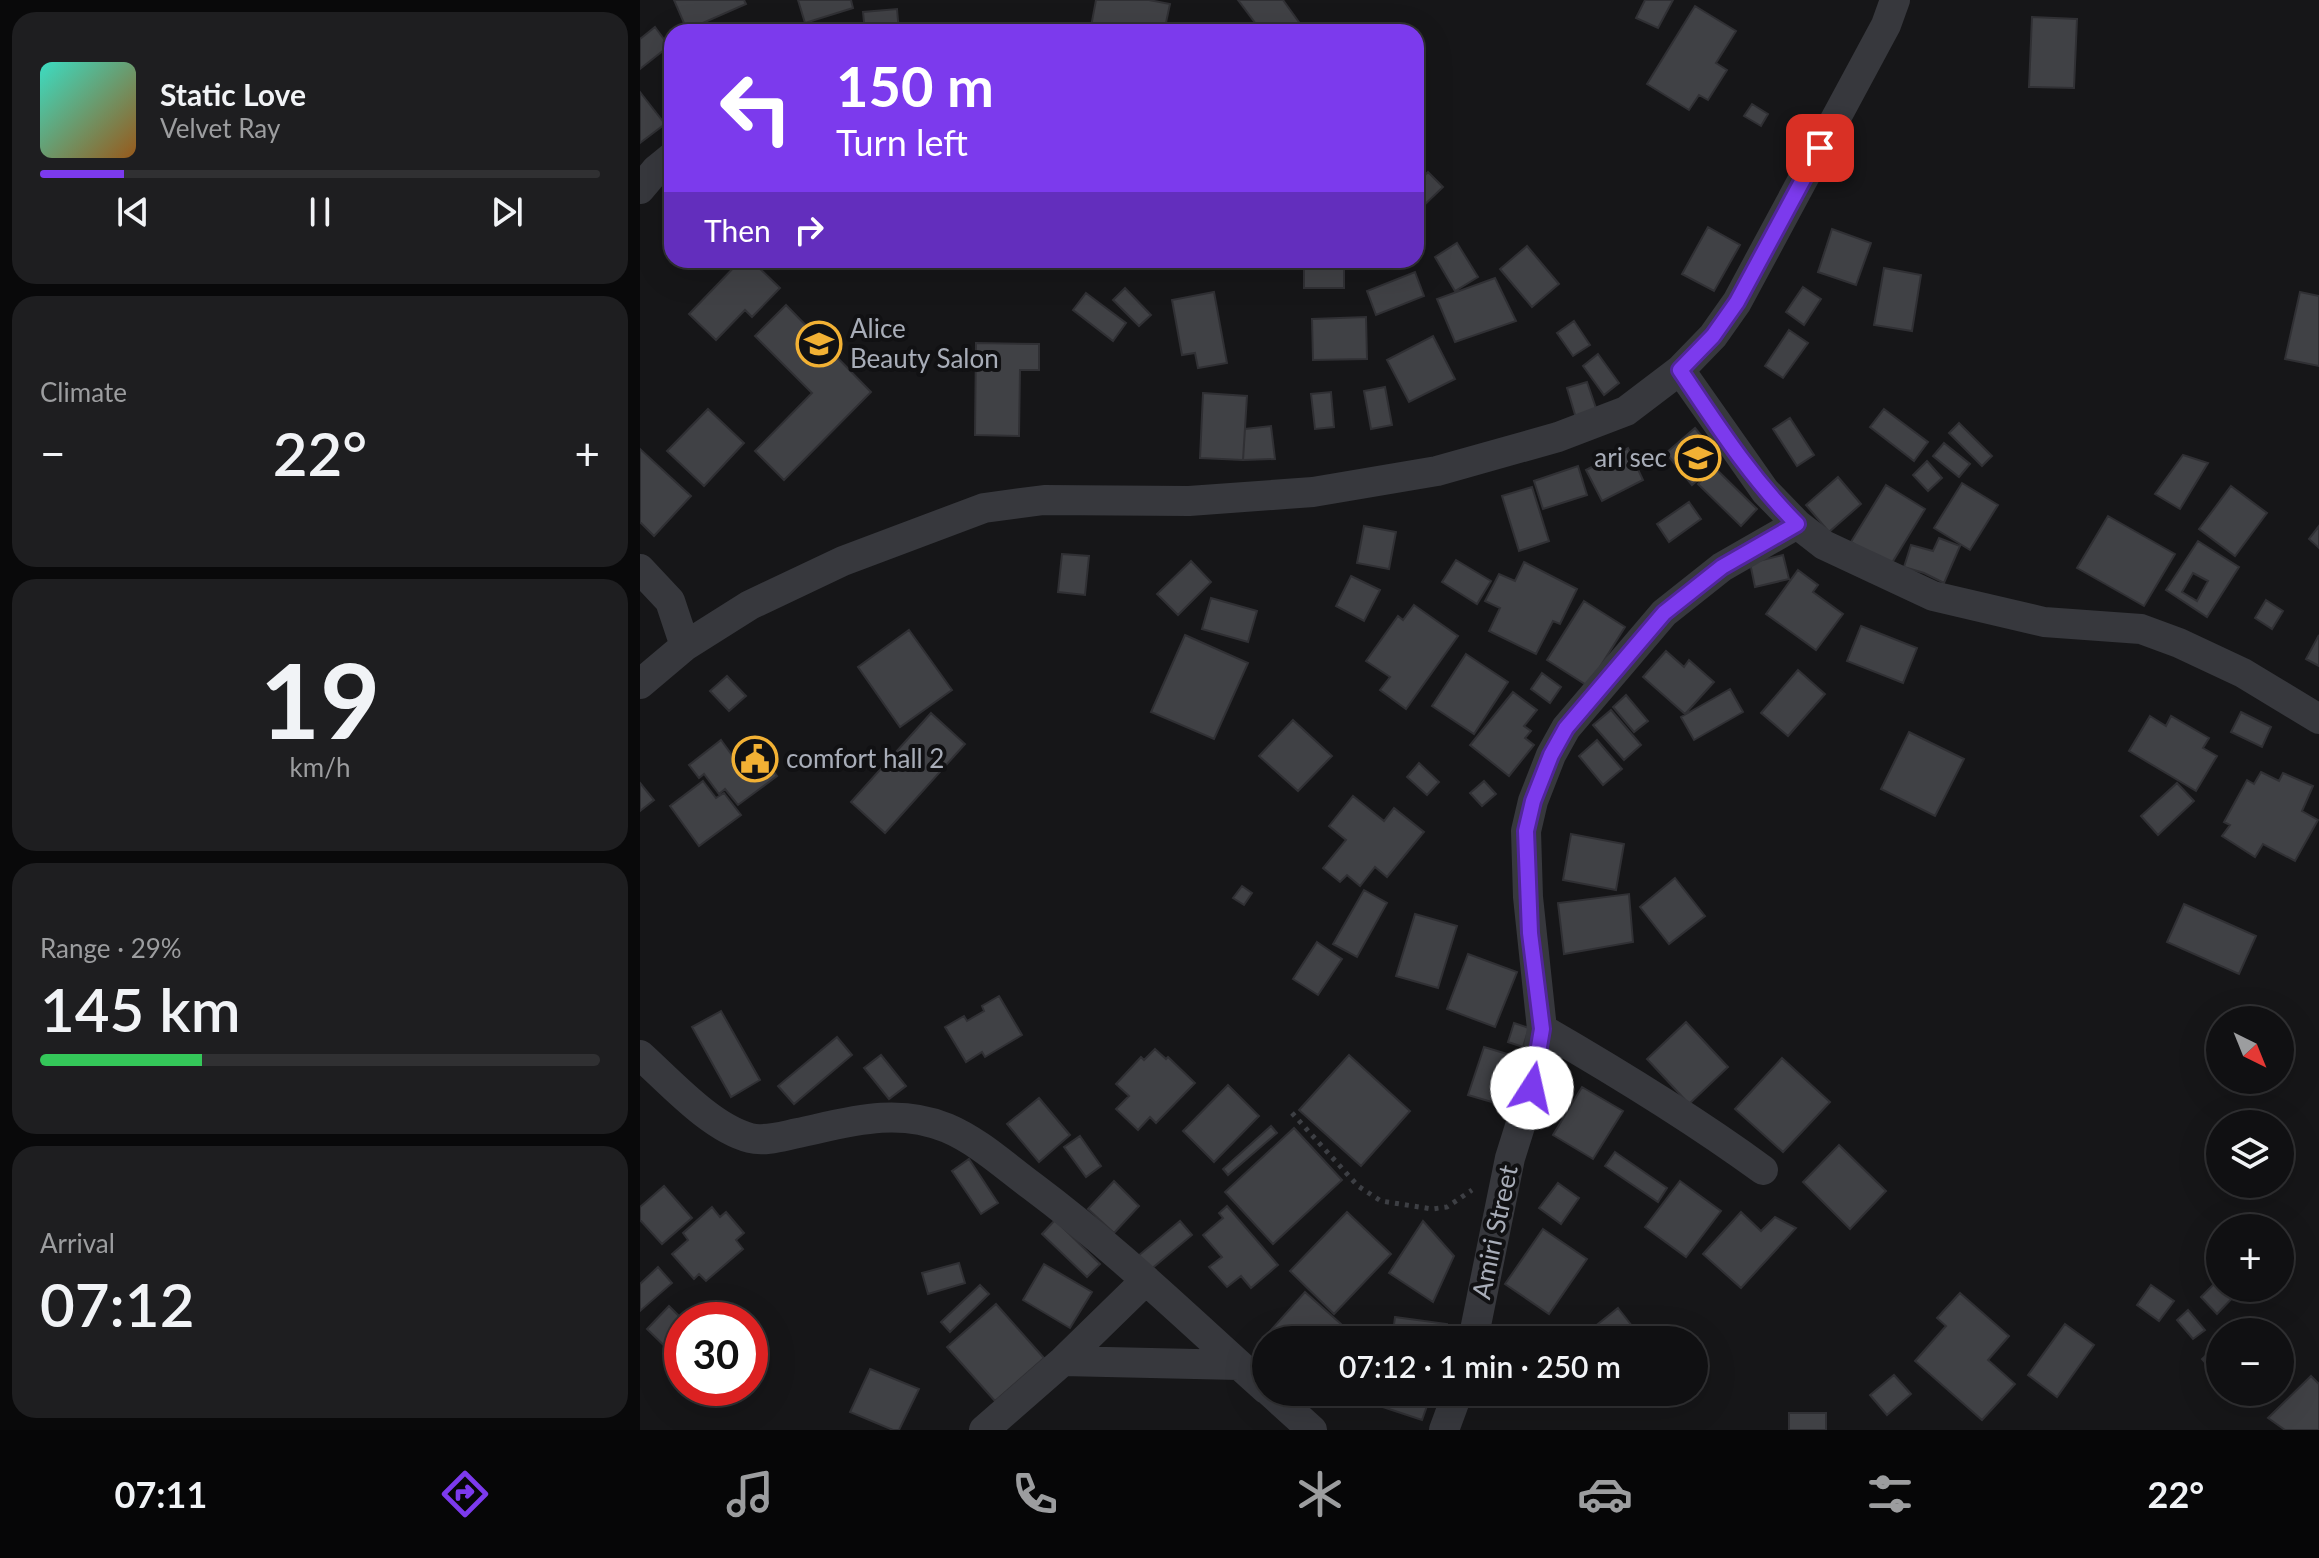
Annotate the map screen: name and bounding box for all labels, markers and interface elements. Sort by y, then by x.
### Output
text: 150 m [836,52,994,119]
icon: left [704,56,808,160]
text: Static Love [160,76,306,112]
text: Velvet Ray [160,112,280,144]
pin [1786,114,1854,182]
text: Turn left [836,120,968,164]
icon: arrive [1798,126,1842,170]
icon: previous [111,190,155,234]
icon: pause [298,190,342,234]
icon: next [485,190,529,234]
icon: right [787,208,831,252]
text: Then [704,212,771,248]
place label: Alice Beauty Salon [850,312,999,374]
school or university icon: Alice Beauty Salon [795,320,843,368]
text: Climate [40,376,127,408]
text: 22° [273,417,367,489]
text: − [40,427,66,479]
text: + [574,427,600,479]
school or university icon: ari sec [1674,434,1722,482]
place label: ari sec [1594,441,1667,473]
text: 19 [260,636,380,761]
public building icon: comfort hall 2 [731,735,779,783]
place label: comfort hall 2 [786,742,944,774]
text: km/h [290,751,350,783]
text: Range · 29% [40,932,182,964]
text: 145 km [40,973,241,1045]
north arrow [2206,1006,2294,1094]
map controls [2206,1006,2294,1406]
position arrow [1490,1046,1574,1130]
button: layers [2206,1110,2294,1198]
street label: Amiri Street [1464,1161,1524,1302]
button: + [2206,1214,2294,1302]
text: Arrival [40,1227,115,1259]
text: 07:12 [40,1268,194,1340]
speed limit sign: 30 [664,1302,768,1406]
button: − [2206,1318,2294,1406]
text: 07:12 · 1 min · 250 m [1339,1348,1621,1384]
icon: directions [437,1466,493,1522]
icon: music [722,1466,778,1522]
icon: phone [1007,1466,1063,1522]
icon: climate [1292,1466,1348,1522]
icon: car [1577,1466,1633,1522]
icon: filters [1862,1466,1918,1522]
text: 07:11 [115,1472,207,1516]
text: 22° [2148,1472,2204,1516]

